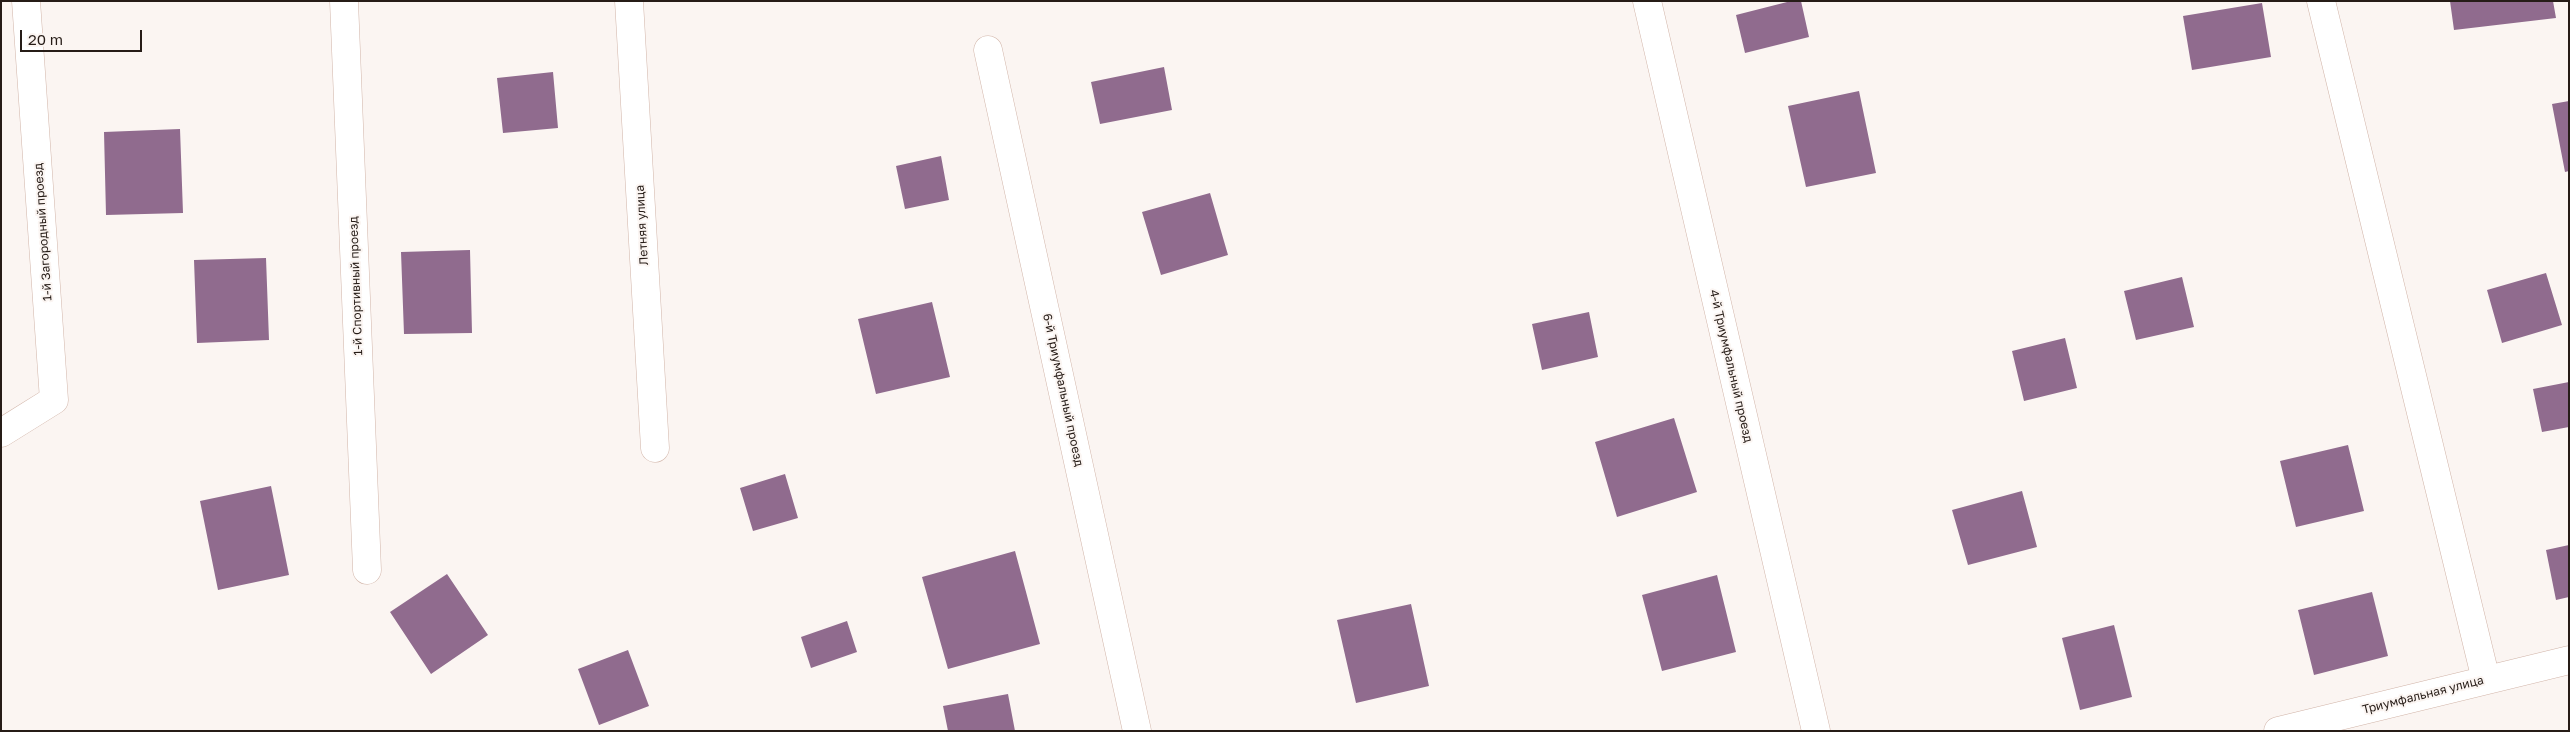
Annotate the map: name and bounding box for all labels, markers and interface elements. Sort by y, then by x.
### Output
scale bar [22,20,145,52]
text: 20 m [28,30,63,48]
street label: 1-й Загородный проезд [31,163,55,301]
street label: Летняя улица [633,184,651,266]
street label: 1-й Спортивный проезд [346,216,366,356]
street label: 4-й Триумфальный проезд [1706,288,1756,444]
street label: 6-й Триумфальный проезд [1040,312,1086,468]
street label: Триумфальная улица [2361,673,2485,717]

